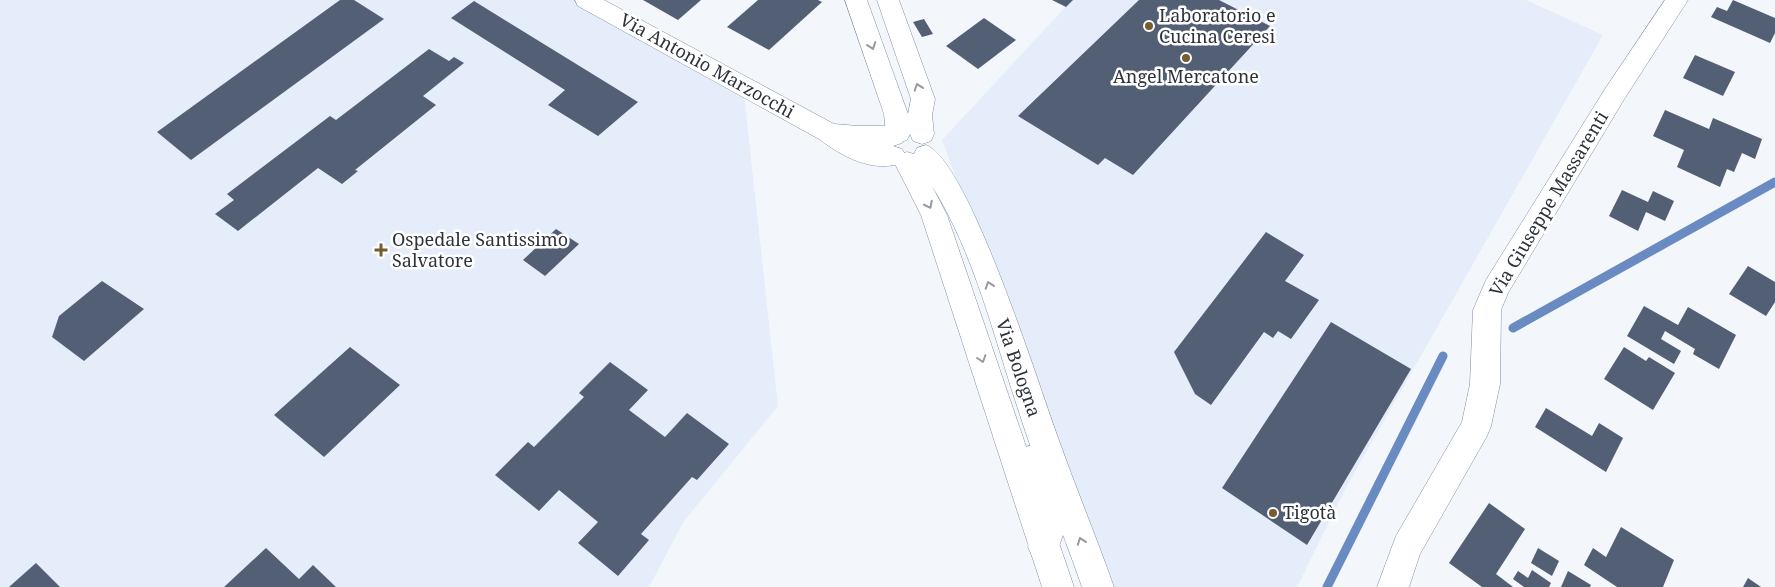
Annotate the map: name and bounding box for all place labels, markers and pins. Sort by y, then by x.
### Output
place label: Laboratorio e Cucina Ceresi [1159,3,1276,48]
marker: Laboratorio e Cucina Ceresi [1143,20,1155,32]
marker: Angel Mercatone [1180,52,1192,64]
place label: Angel Mercatone [1113,64,1259,88]
place label: Ospedale Santissimo Salvatore [392,227,568,272]
marker: Ospedale Santissimo Salvatore [374,243,388,257]
place label: Tigotà [1283,500,1336,524]
marker: Tigotà [1267,507,1279,519]

